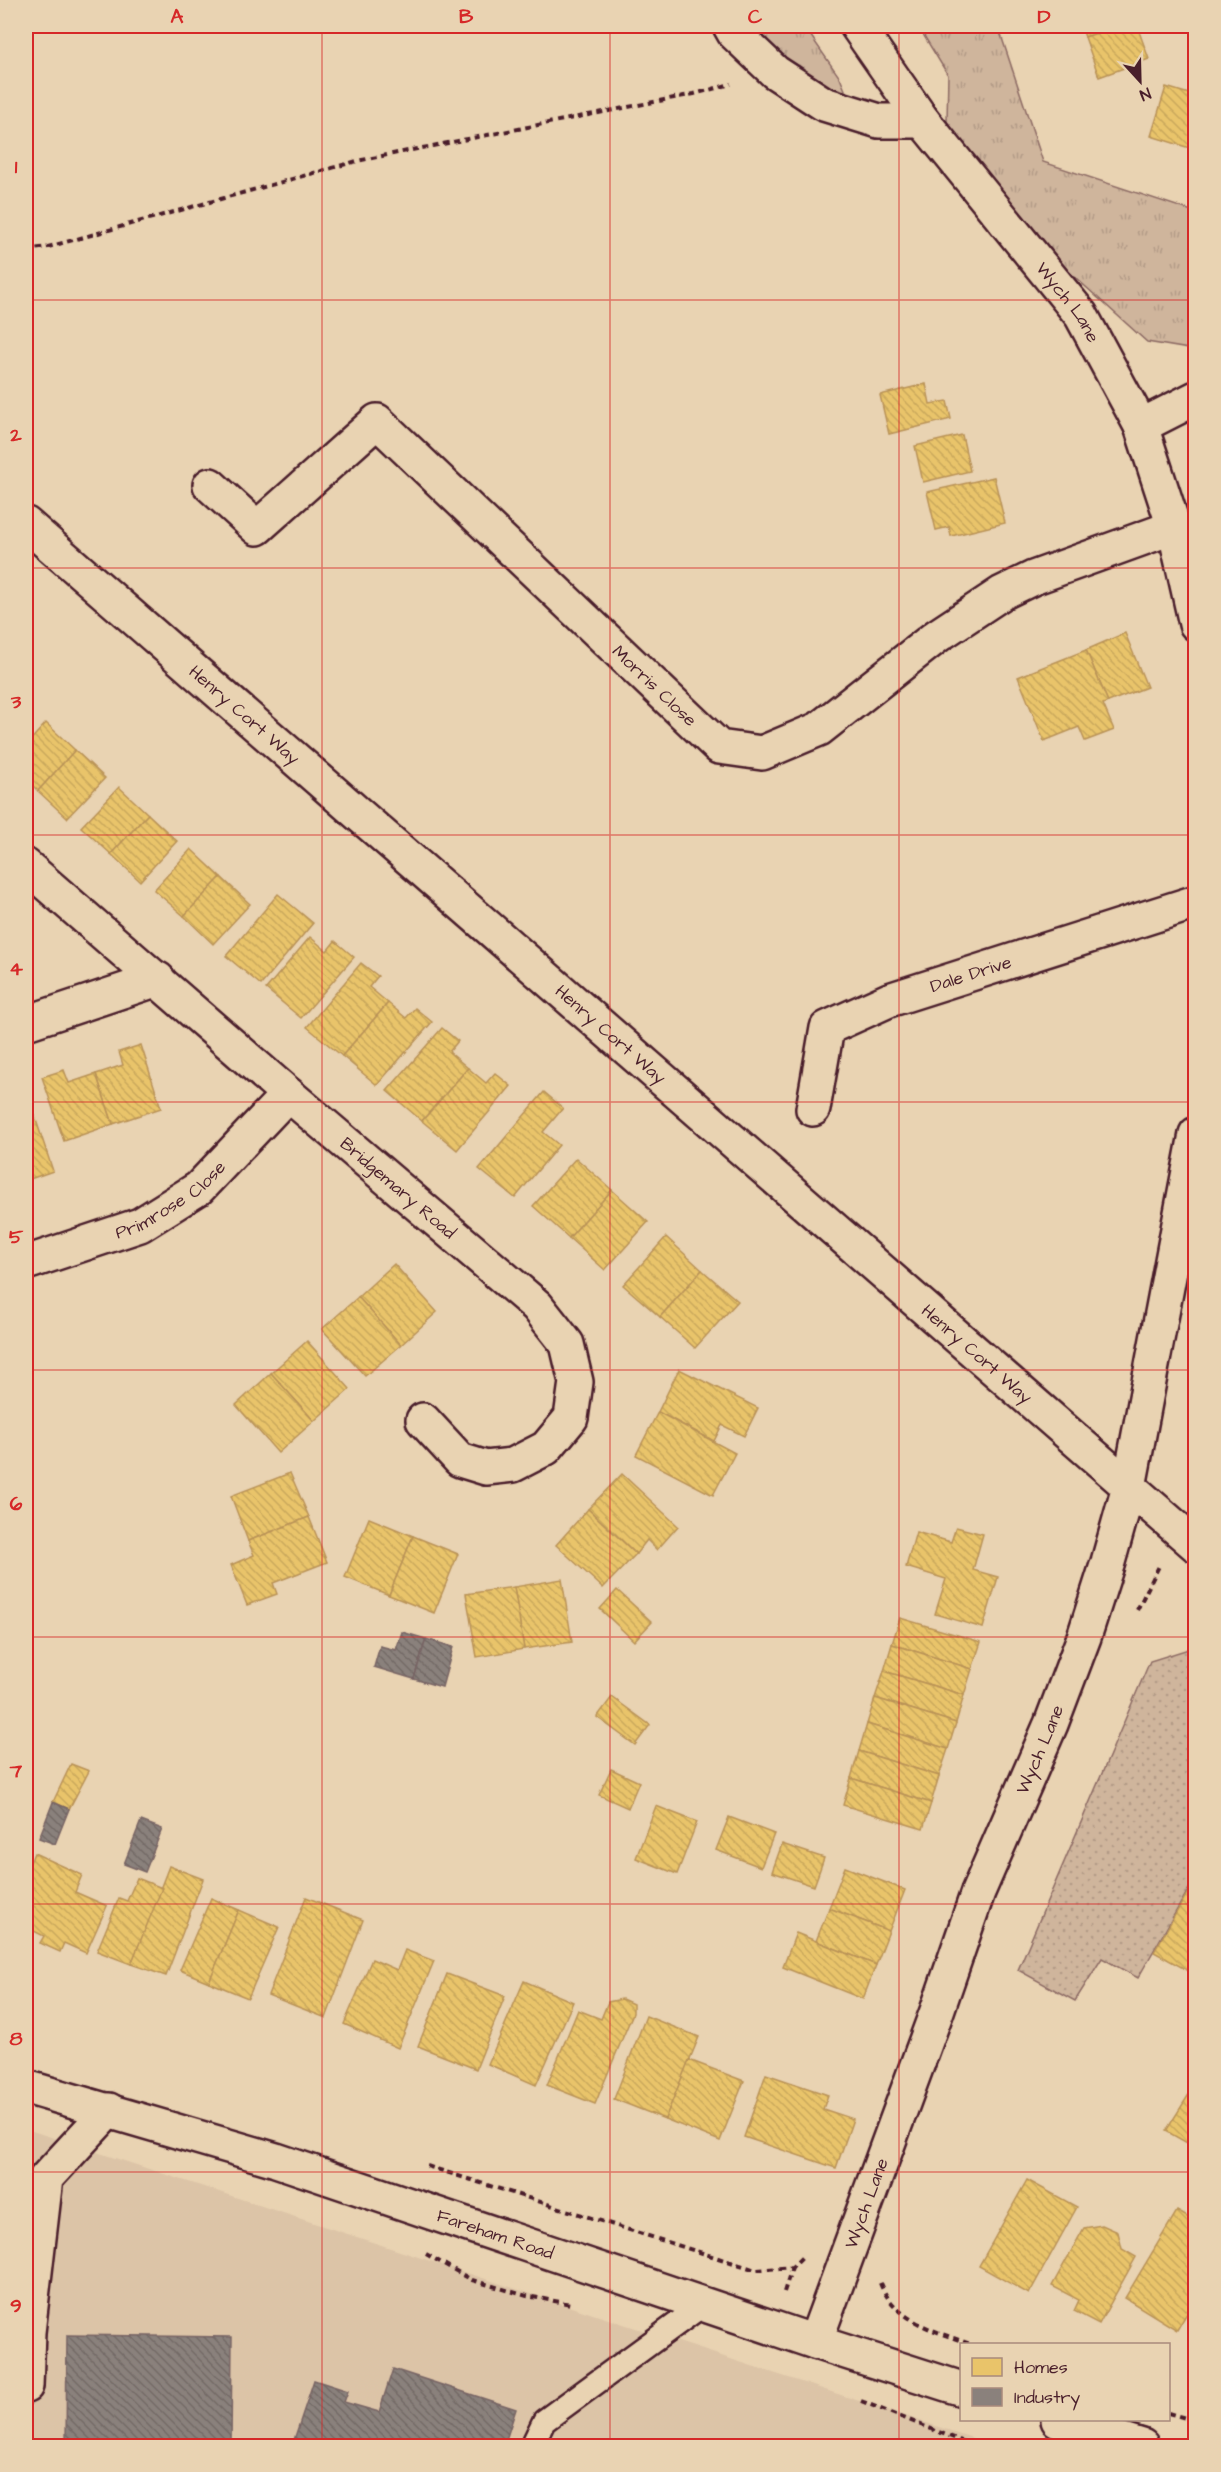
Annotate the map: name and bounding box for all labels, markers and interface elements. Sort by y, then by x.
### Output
text: A [171,3,184,31]
text: B [459,3,474,31]
text: C [748,3,763,31]
text: D [1038,3,1051,31]
north arrow [1110,51,1170,111]
text: N [1136,82,1154,106]
text: 1 [15,153,18,181]
street label: Wych Lane [1030,257,1106,347]
text: 2 [9,421,22,449]
street label: Morris Close [606,640,702,733]
street label: Henry Cort Way [183,660,305,771]
text: 3 [10,688,22,716]
street label: Dale Drive [927,950,1015,999]
text: 4 [9,955,23,983]
street label: Henry Cort Way [549,979,671,1091]
street label: Bridgemary Road [334,1132,461,1245]
street label: Primrose Close [112,1155,232,1245]
text: 5 [9,1223,24,1251]
street label: Henry Cort Way [916,1299,1038,1410]
text: 6 [10,1490,23,1518]
street label: Wych Lane [1010,1701,1070,1798]
text: 7 [9,1757,23,1785]
text: 8 [10,2025,23,2053]
street label: Wych Lane [839,2154,895,2252]
street label: Fareham Road [433,2203,557,2266]
text: 9 [10,2292,22,2320]
legend [960,2343,1170,2421]
text: Homes [1014,2355,1068,2380]
text: Industry [1014,2385,1080,2411]

